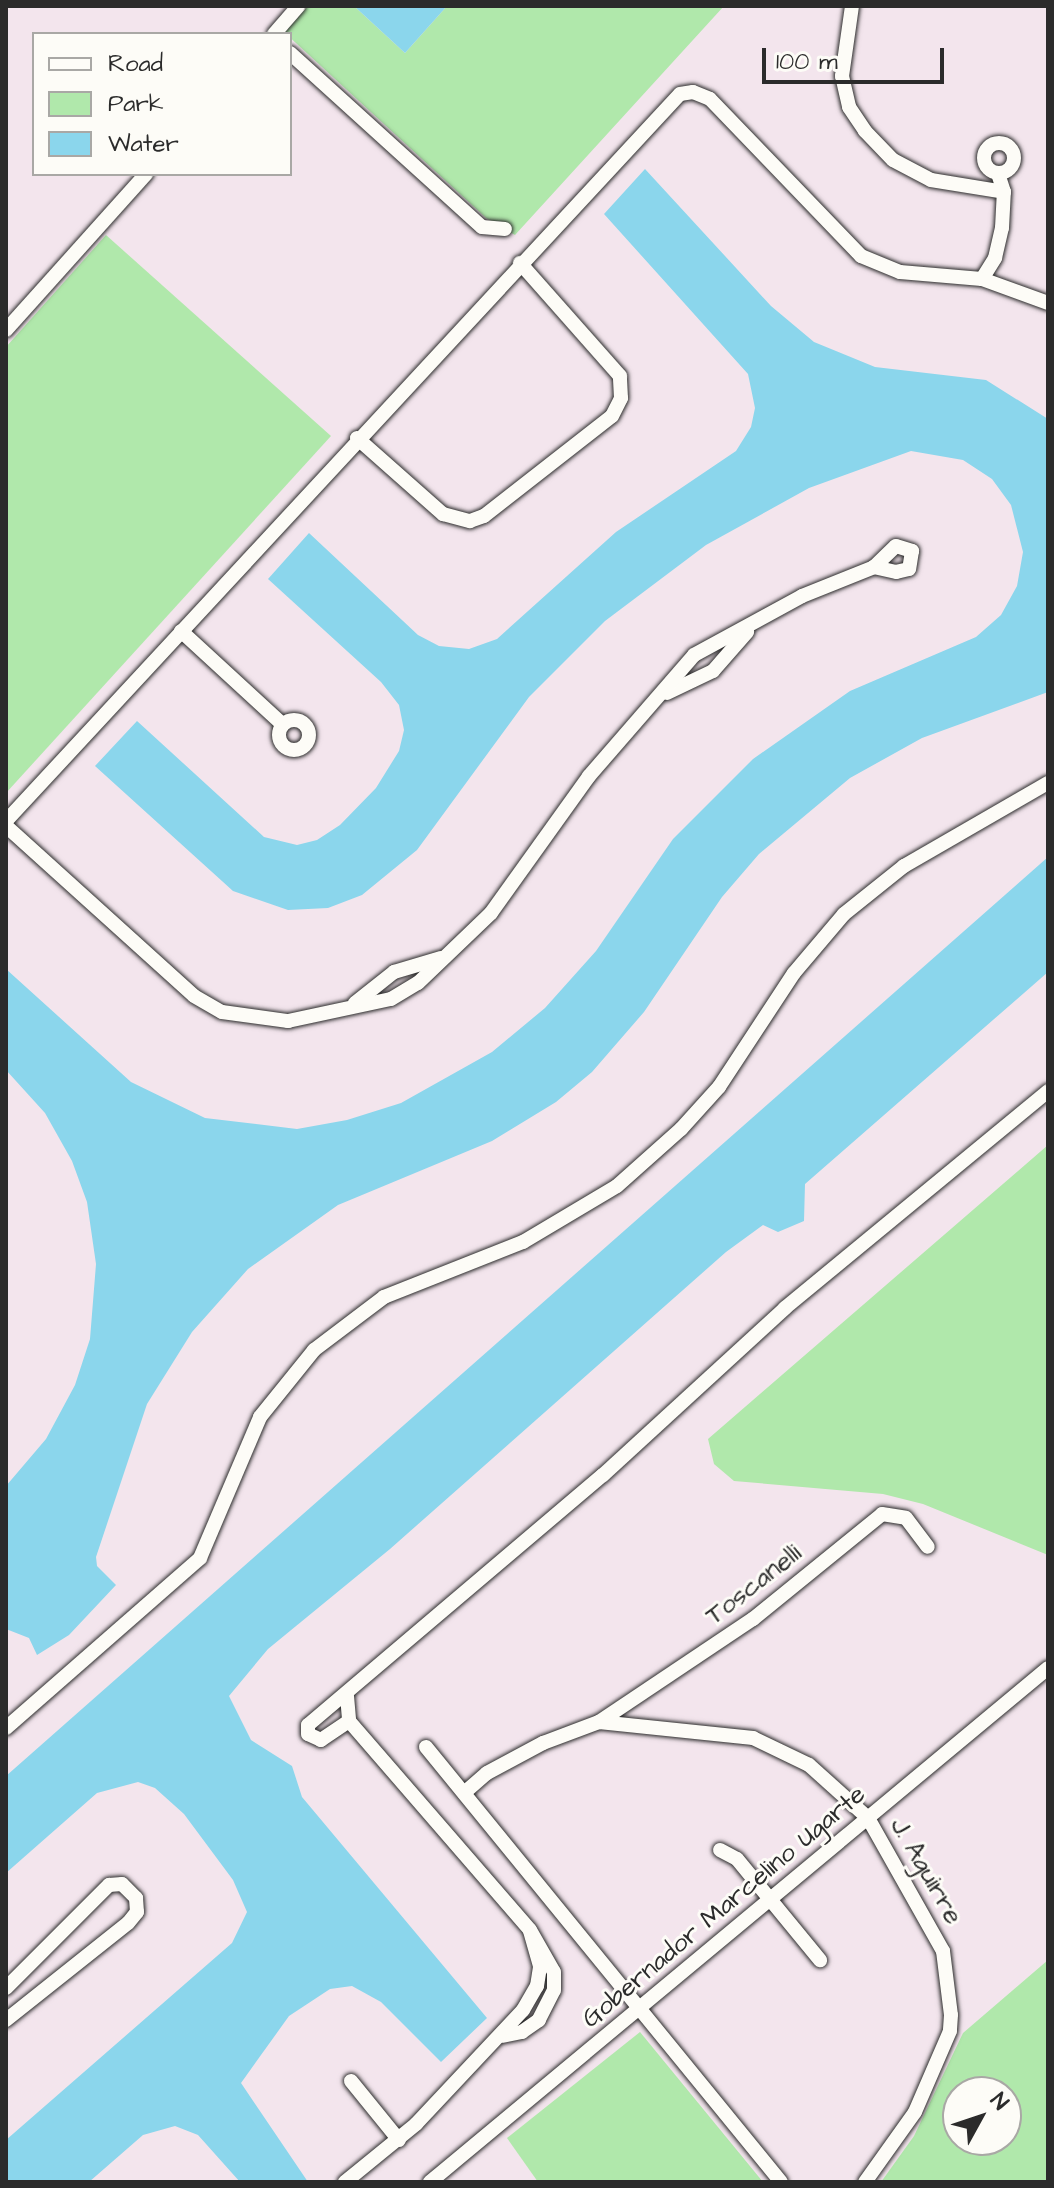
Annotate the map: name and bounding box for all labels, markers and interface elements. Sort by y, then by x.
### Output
legend [32,32,292,176]
scale bar [766,32,948,82]
text: 100 m [776,45,838,79]
text: Road [108,47,163,81]
text: Park [108,87,164,121]
text: Water [108,127,179,161]
street label: Toscanelli [700,1538,808,1632]
street label: Gobernador Marcelino Ugarte [576,1779,872,2035]
street label: J. Aguirre [883,1812,969,1930]
north arrow [942,2076,1022,2156]
text: N [983,2086,1016,2117]

